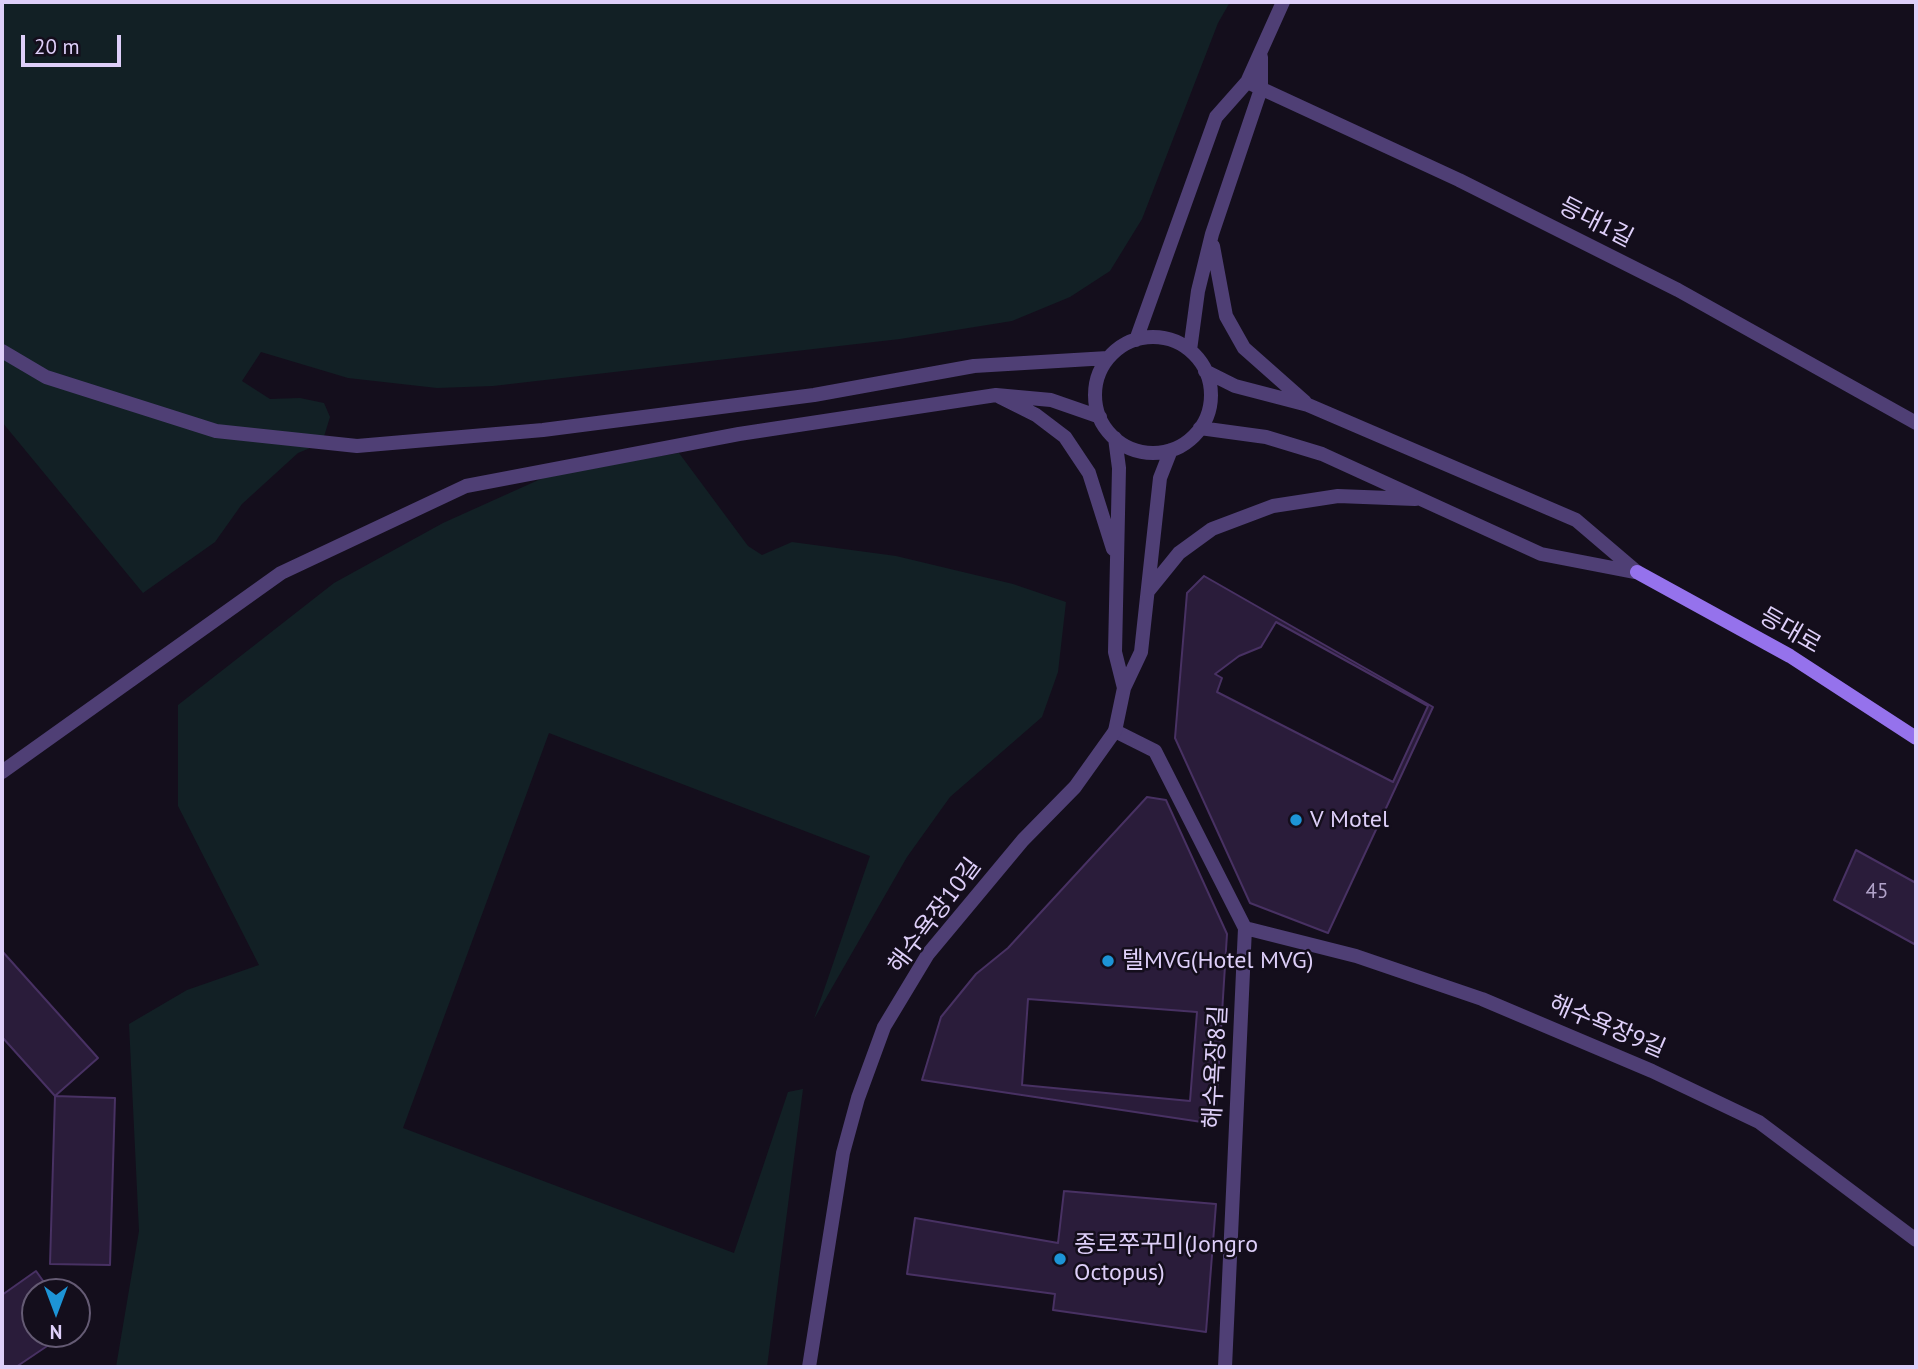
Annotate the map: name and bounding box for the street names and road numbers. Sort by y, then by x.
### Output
street label: 등대1길 [1554,192,1638,254]
street label: 등대로 [1754,602,1826,660]
street label: 해수욕장10길 [882,853,988,979]
street label: 해수욕장9길 [1545,990,1669,1064]
street label: 해수욕장8길 [1198,1005,1234,1129]

